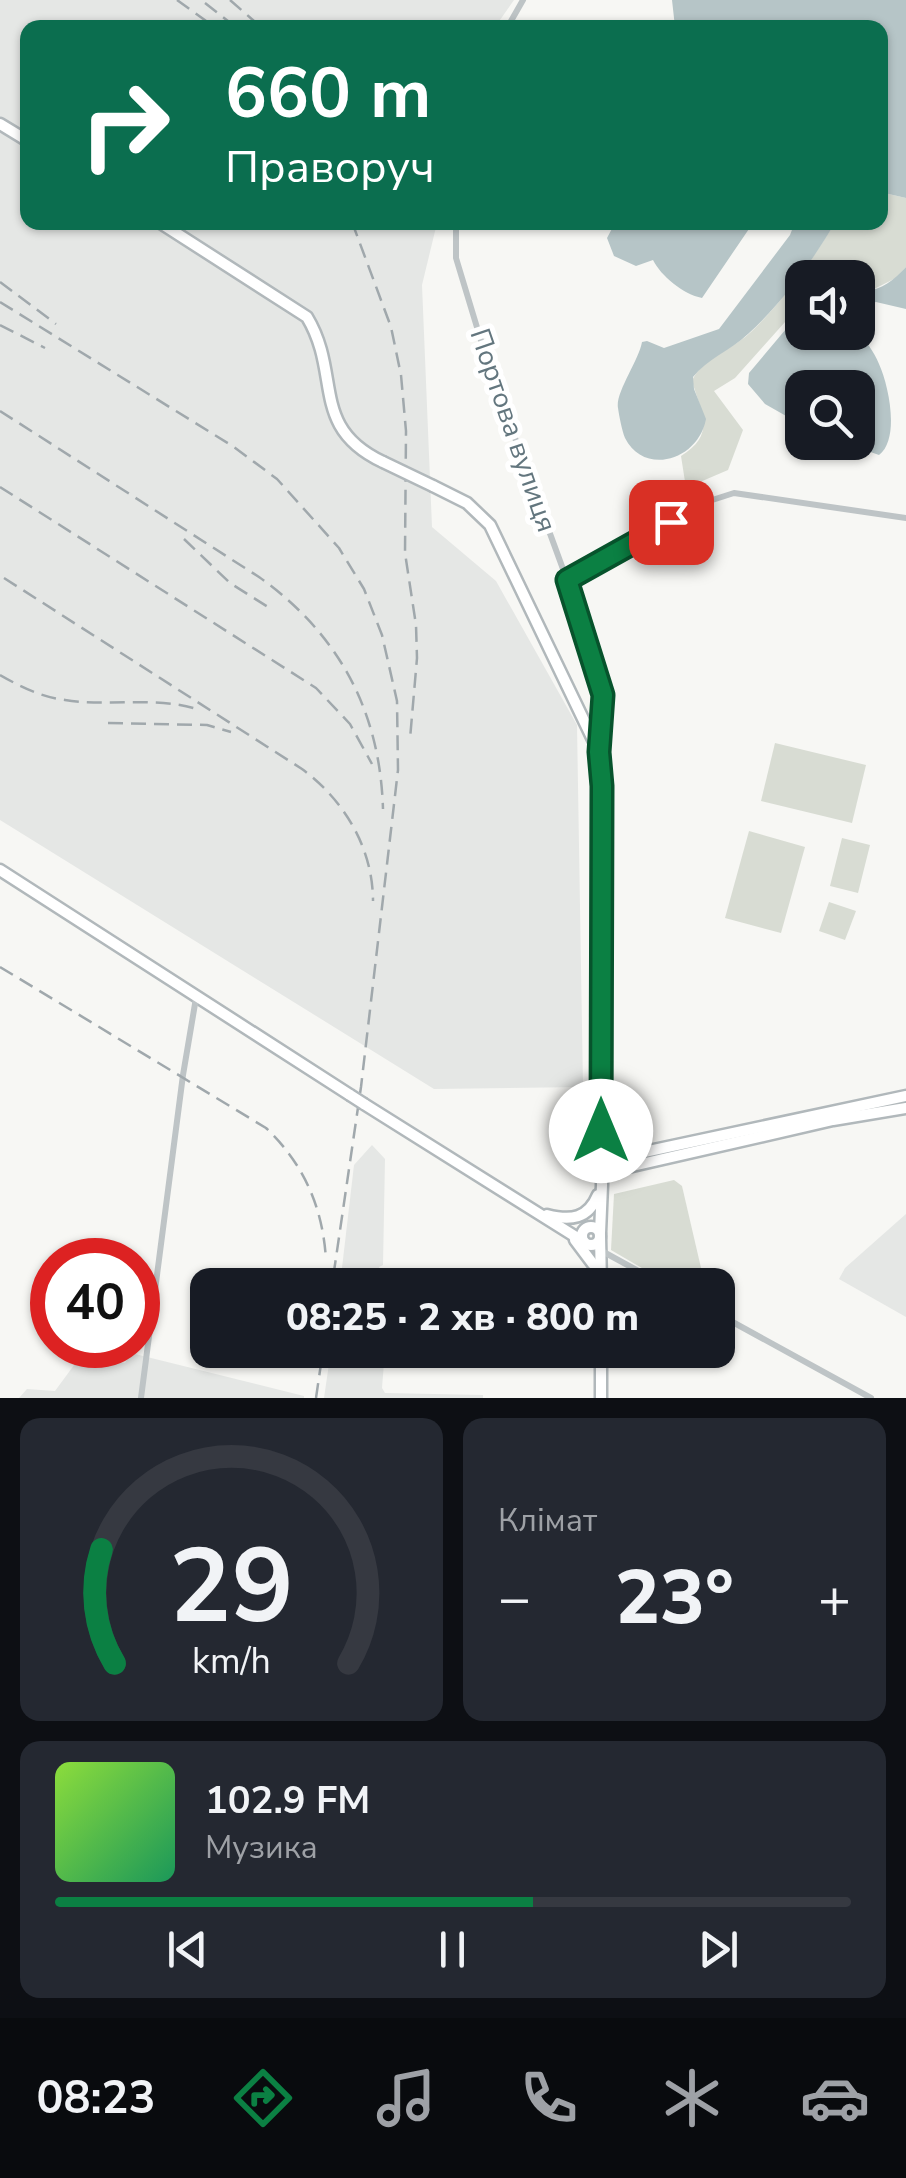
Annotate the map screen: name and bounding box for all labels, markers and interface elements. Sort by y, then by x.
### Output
text: 660 m [225,46,431,142]
icon: right [60,60,190,190]
text: Праворуч [225,137,435,198]
map controls [785,260,875,460]
button: sound [785,260,875,350]
street label: Портова вулиця [460,324,566,537]
button: search [785,370,875,460]
pin [629,480,714,565]
icon: arrive [644,495,699,550]
position arrow [549,1079,653,1183]
speed limit sign: 40 [30,1238,160,1368]
text: 08:25 · 2 хв · 800 m [286,1292,639,1343]
text: Клімат [498,1499,597,1542]
text: 29 [169,1516,294,1658]
text: 23° [615,1547,734,1649]
text: − [498,1561,531,1636]
text: + [818,1561,851,1636]
text: km/h [192,1637,271,1686]
text: 102.9 FM [205,1775,370,1826]
text: Музика [205,1826,318,1869]
icon: previous [160,1922,215,1977]
icon: pause [425,1922,480,1977]
icon: next [691,1922,746,1977]
icon: directions [228,2063,298,2133]
icon: music [371,2063,441,2133]
icon: phone [514,2063,584,2133]
icon: climate [657,2063,727,2133]
icon: car [800,2063,870,2133]
text: 08:23 [36,2068,156,2129]

